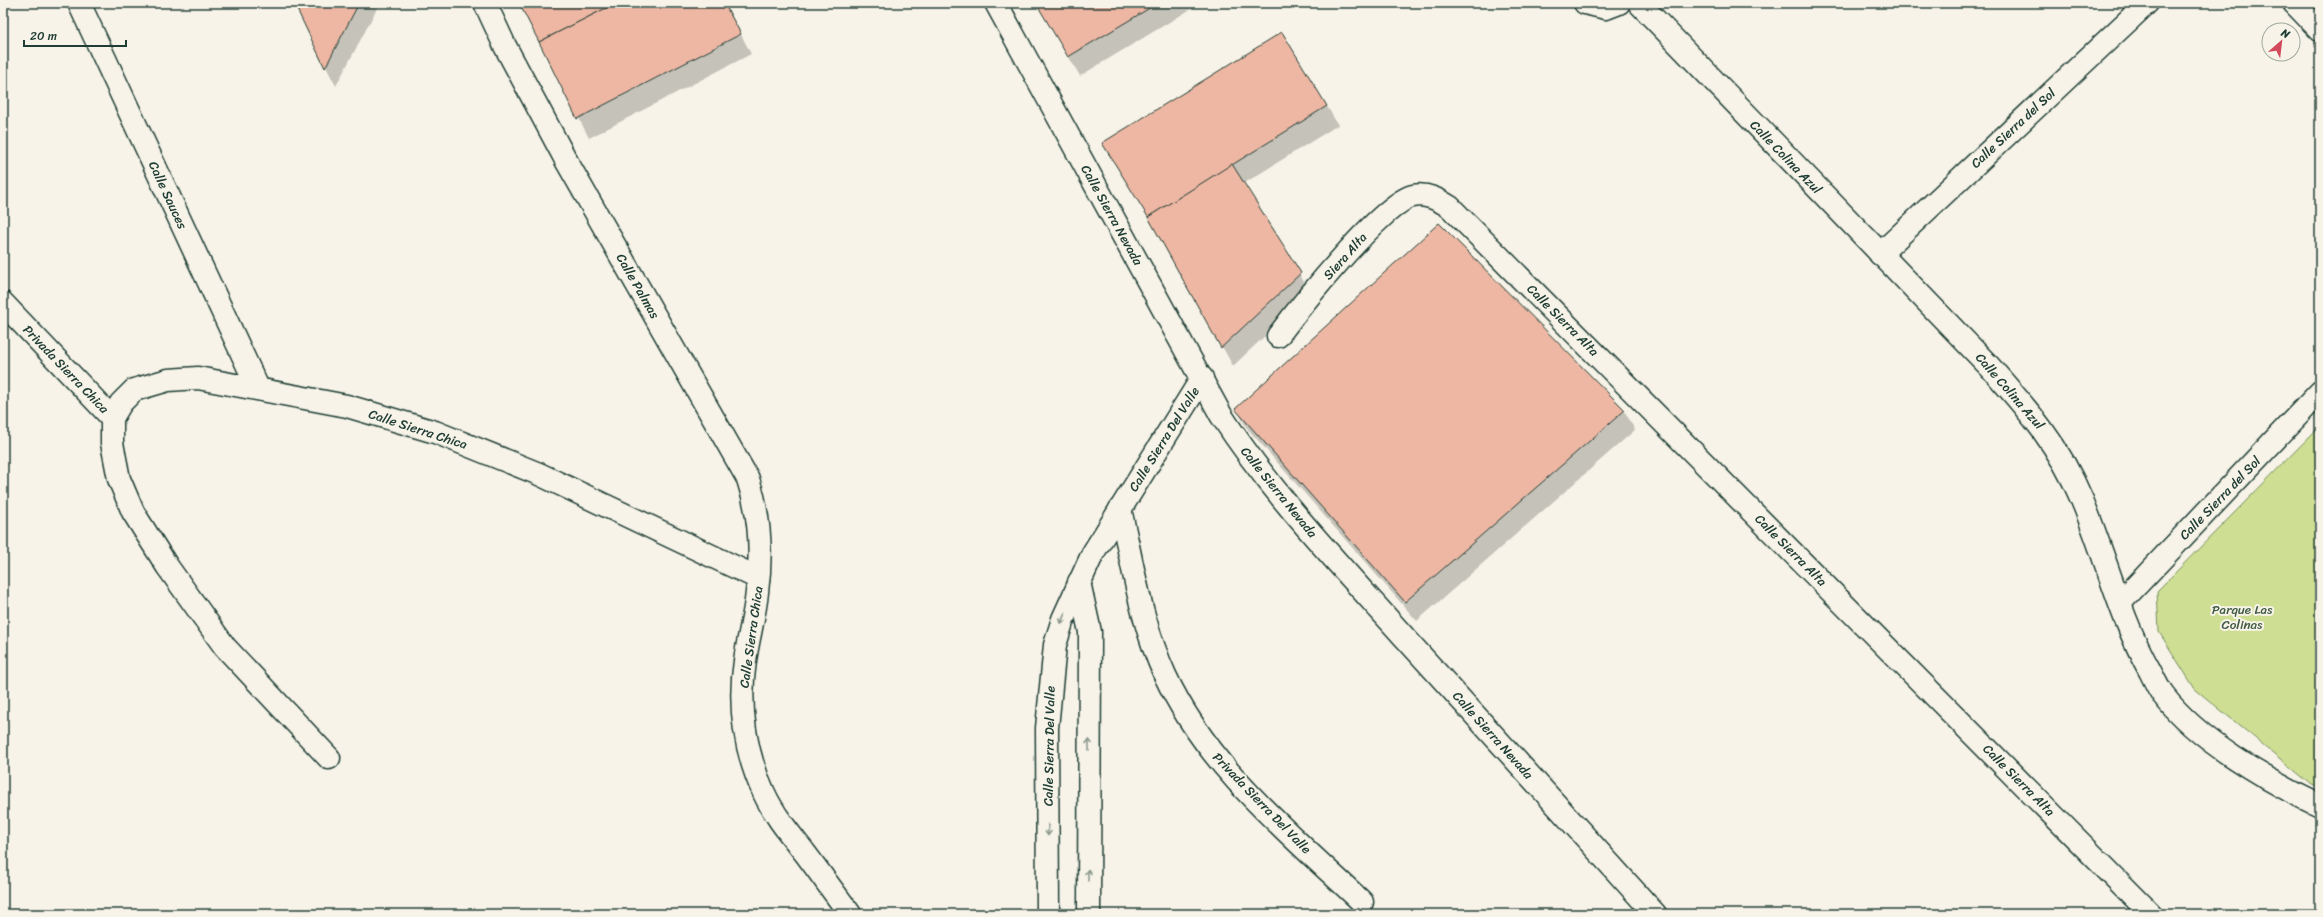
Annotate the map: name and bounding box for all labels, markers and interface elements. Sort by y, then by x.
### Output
scale bar [24,22,126,48]
north arrow [2261,22,2301,62]
text: N [2277,23,2294,44]
text: 20 m [30,25,57,47]
street label: Calle Sierra del Sol [1965,82,2061,174]
street label: Calle Colina Azul [1744,114,1828,200]
street label: Calle Sauces [142,157,194,234]
street label: Calle Sierra Nevada [1075,160,1150,270]
street label: Siera Alta [1317,227,1373,285]
street label: Calle Palmas [610,249,666,323]
street label: Calle Sierra Alta [1521,278,1605,362]
street label: Privada Sierra Chica [17,319,115,419]
street label: Calle Colina Azul [1970,347,2050,435]
street label: Calle Sierra Del Valle [1122,382,1206,496]
street label: Calle Sierra Chica [366,402,471,456]
street label: Calle Sierra Nevada [1235,441,1324,543]
street label: Calle Sierra del Sol [2174,450,2267,545]
street label: Calle Sierra Alta [1749,508,1833,592]
street label: Calle Sierra Chica [732,584,770,689]
park label: Parque Las Colinas [2212,598,2273,636]
one-way arrow [1059,612,1067,624]
street label: Calle Sierra Del Valle [1036,685,1062,806]
street label: Calle Sierra Nevada [1447,686,1539,785]
street label: Calle Sierra Alta [1977,738,2061,822]
one-way arrow [1085,739,1093,752]
street label: Privada Sierra Del Valle [1207,747,1317,859]
one-way arrow [1044,823,1052,836]
one-way arrow [1084,869,1092,882]

